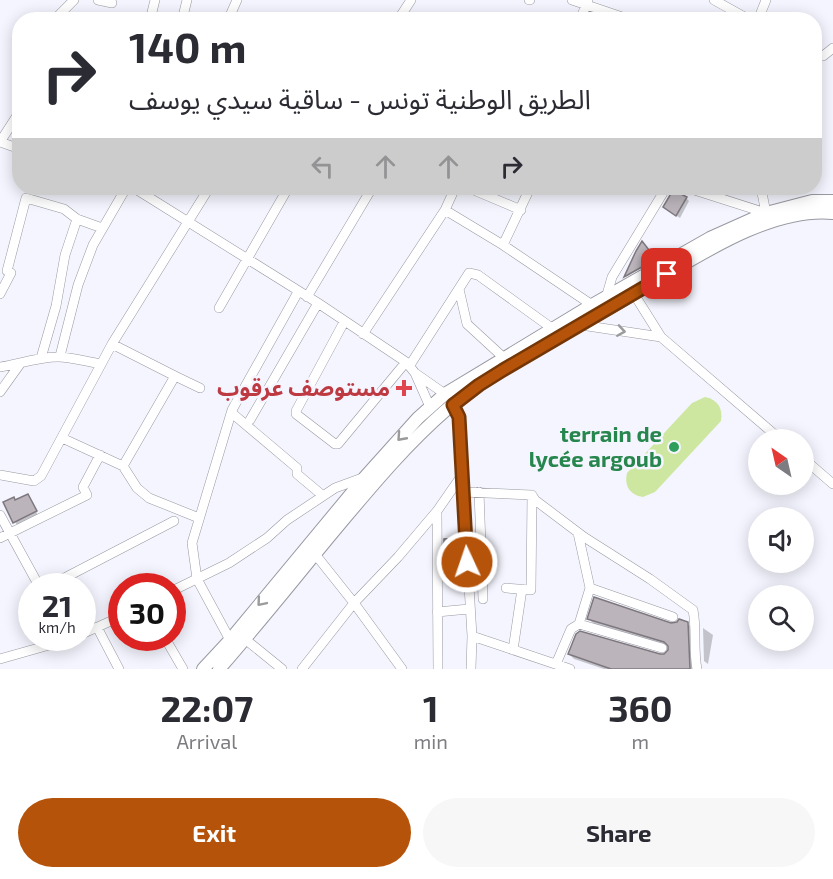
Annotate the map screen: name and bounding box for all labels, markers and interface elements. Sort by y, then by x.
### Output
text: 140 m [129,21,246,71]
icon: right [30,36,108,114]
text: الطريق الوطنية تونس - ساقية سيدي يوسف [129,82,591,114]
icon: left [306,150,339,183]
icon: ahead [369,150,402,183]
icon: ahead [432,150,465,183]
icon: right [495,150,528,183]
pin [641,248,692,299]
icon: arrive [650,257,683,290]
one-way arrow [616,324,626,337]
place label: مستوصف عرقوب [217,374,390,401]
marker: مستوصف عرقوب [395,379,413,397]
place label: terrain de lycée argoub [529,420,662,472]
north arrow [748,429,814,495]
map controls [748,429,814,651]
one-way arrow [397,431,408,441]
marker: terrain de lycée argoub [667,440,681,454]
button: sound [748,507,814,573]
position arrow [435,530,499,594]
speed limit sign: 30 [108,573,186,651]
button: search [748,585,814,651]
text: 21 [42,587,72,623]
one-way arrow [258,595,269,606]
text: km/h [38,618,76,636]
text: 22:07 [160,686,253,729]
text: 1 [423,686,438,729]
text: 360 [608,686,673,729]
text: Arrival [176,729,237,753]
text: min [414,729,448,753]
text: m [632,729,649,753]
button: Exit [18,798,411,867]
button: Share [423,798,815,867]

